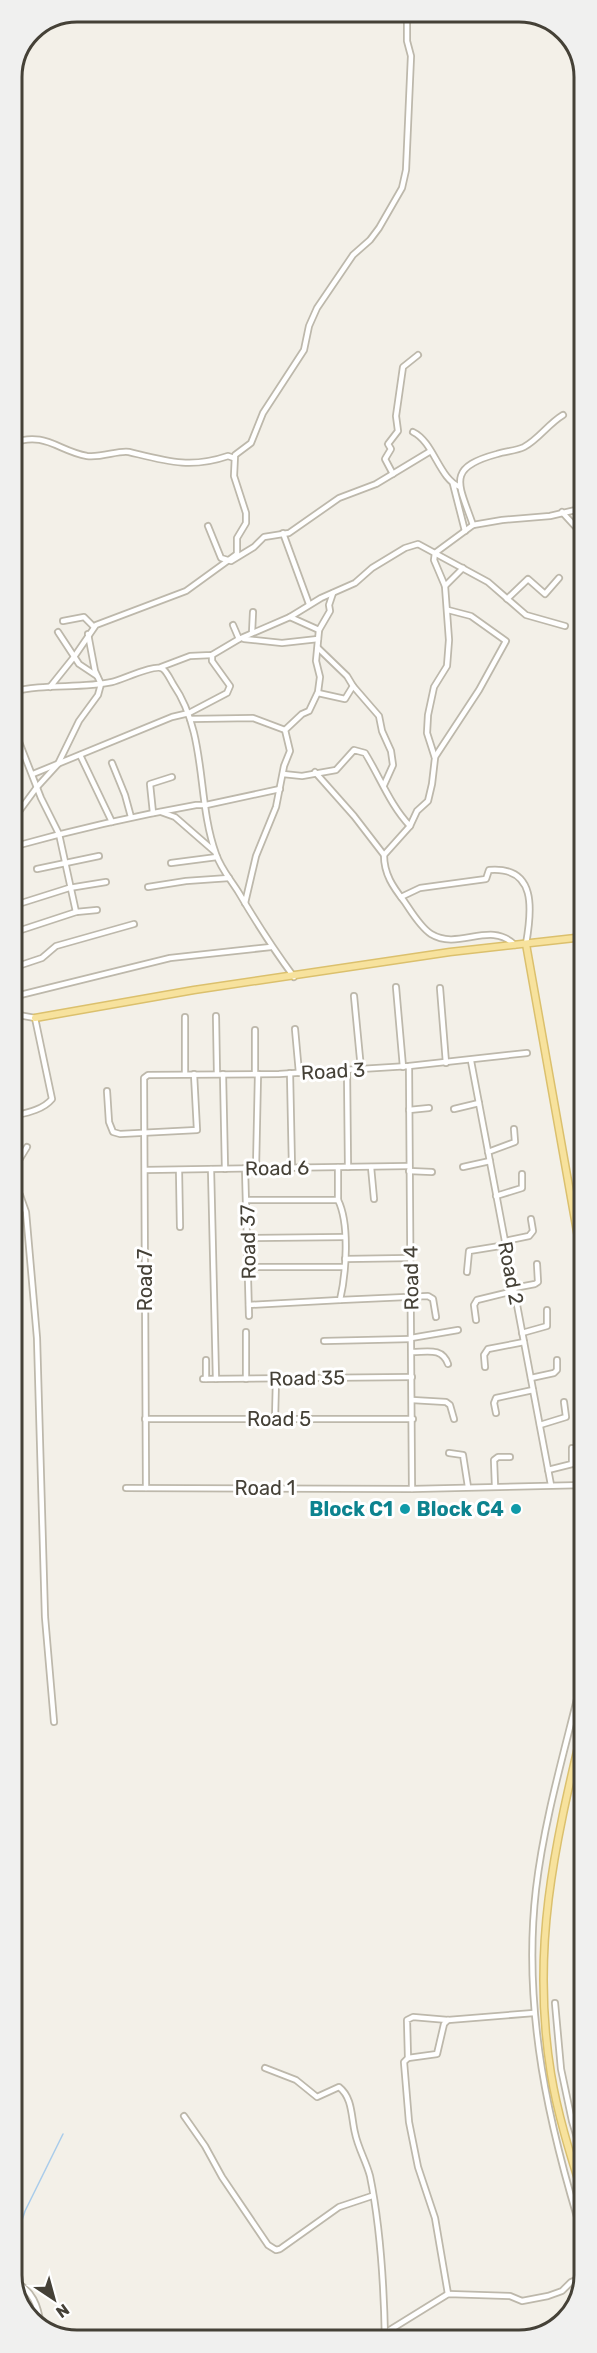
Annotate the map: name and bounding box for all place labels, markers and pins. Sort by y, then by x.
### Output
place label: Block C1 [309,1497,393,1521]
place label: Block C4 [417,1497,504,1521]
marker: Block C1 [398,1502,412,1516]
marker: Block C4 [509,1502,523,1516]

